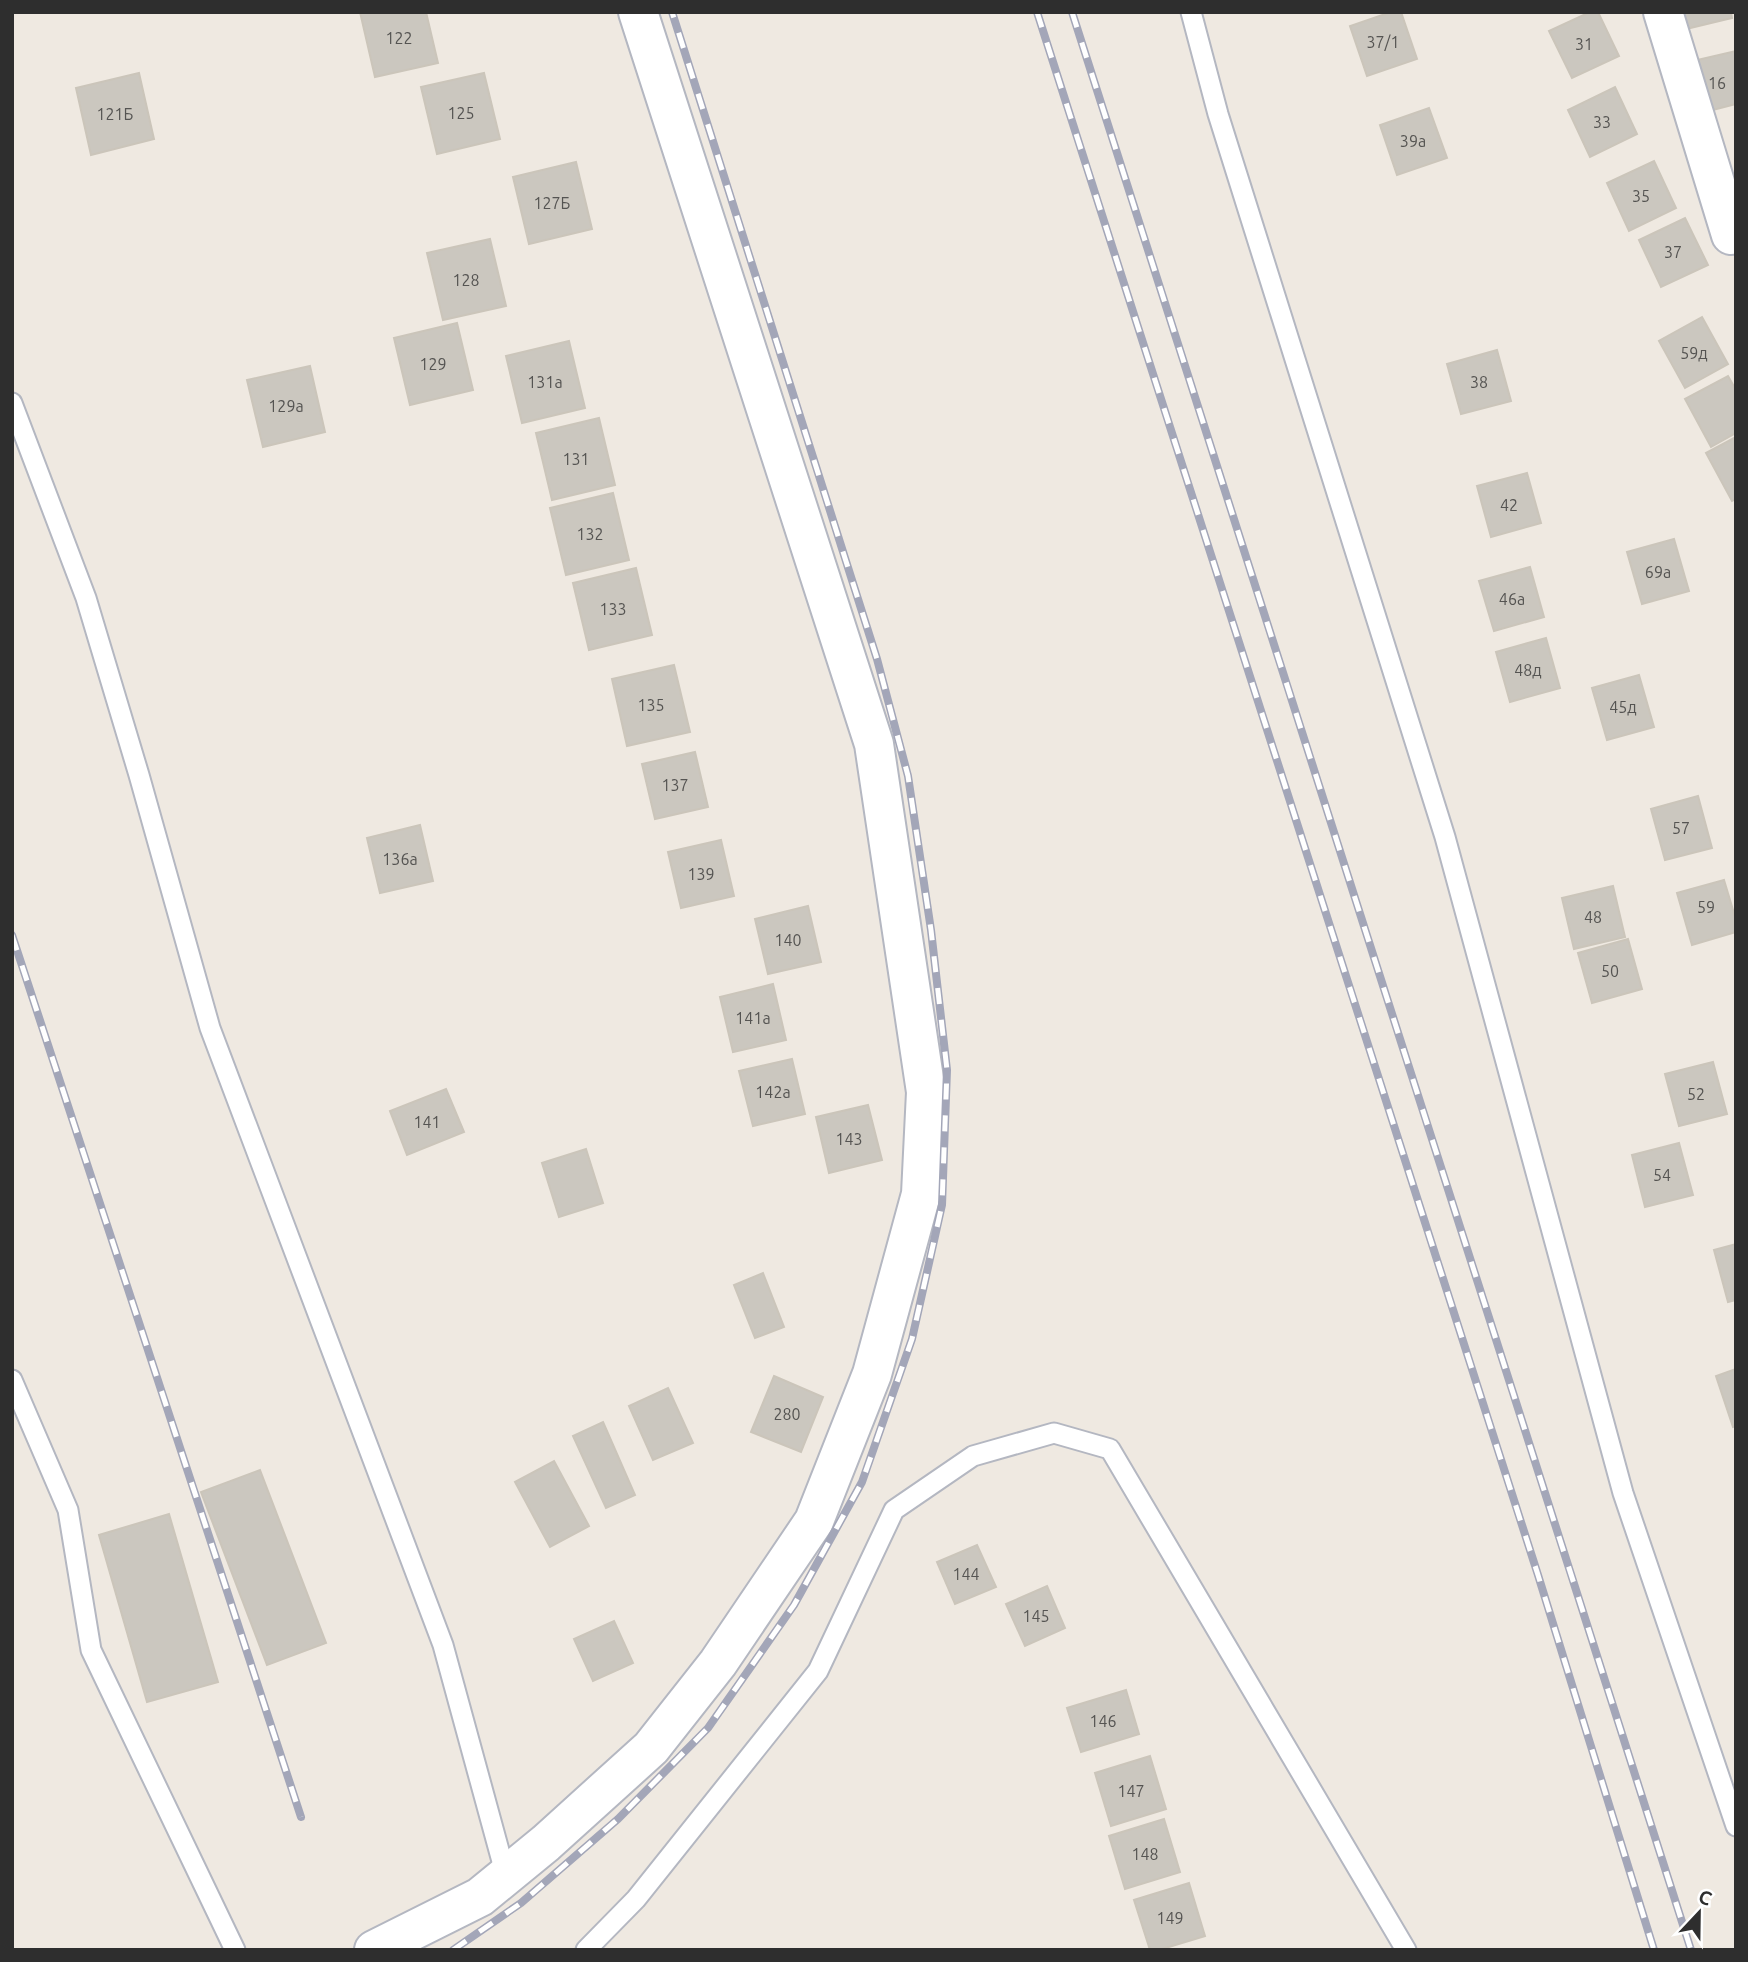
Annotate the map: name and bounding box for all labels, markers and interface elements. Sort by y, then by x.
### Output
house number: 122 [385,29,413,47]
house number: 37/1 [1367,33,1399,51]
house number: 31 [1575,35,1593,53]
house number: 16 [1708,74,1726,92]
house number: 125 [447,104,475,122]
house number: 121Б [97,105,134,123]
house number: 33 [1593,113,1611,131]
house number: 39а [1400,132,1426,150]
house number: 35 [1632,187,1650,205]
house number: 127Б [534,194,571,212]
house number: 37 [1664,243,1682,261]
house number: 128 [452,271,480,289]
house number: 59д [1680,344,1708,362]
house number: 129 [419,355,447,373]
house number: 131а [527,373,563,391]
house number: 38 [1470,373,1488,391]
house number: 129а [268,397,304,415]
house number: 131 [562,450,590,468]
house number: 42 [1500,496,1518,514]
house number: 132 [576,525,604,543]
house number: 69а [1645,563,1671,581]
house number: 46а [1499,590,1525,608]
house number: 133 [599,600,627,618]
house number: 48д [1514,661,1542,679]
house number: 135 [637,696,665,714]
house number: 45д [1609,698,1637,716]
house number: 137 [661,776,689,794]
house number: 57 [1672,819,1690,837]
house number: 136а [382,850,418,868]
house number: 139 [687,865,715,883]
house number: 59 [1697,898,1715,916]
house number: 48 [1584,908,1602,926]
house number: 140 [774,931,802,949]
house number: 50 [1601,962,1619,980]
house number: 141а [735,1009,771,1027]
house number: 142а [755,1083,791,1101]
house number: 52 [1687,1085,1705,1103]
house number: 141 [413,1113,441,1131]
house number: 143 [835,1130,863,1148]
house number: 54 [1653,1166,1671,1184]
house number: 280 [773,1405,801,1423]
house number: 144 [952,1565,980,1583]
house number: 145 [1022,1607,1050,1625]
house number: 146 [1089,1712,1117,1730]
house number: 147 [1117,1782,1145,1800]
house number: 148 [1131,1845,1159,1863]
north arrow [1664,1878,1734,1948]
text: С [1696,1885,1715,1910]
house number: 149 [1156,1909,1184,1927]

